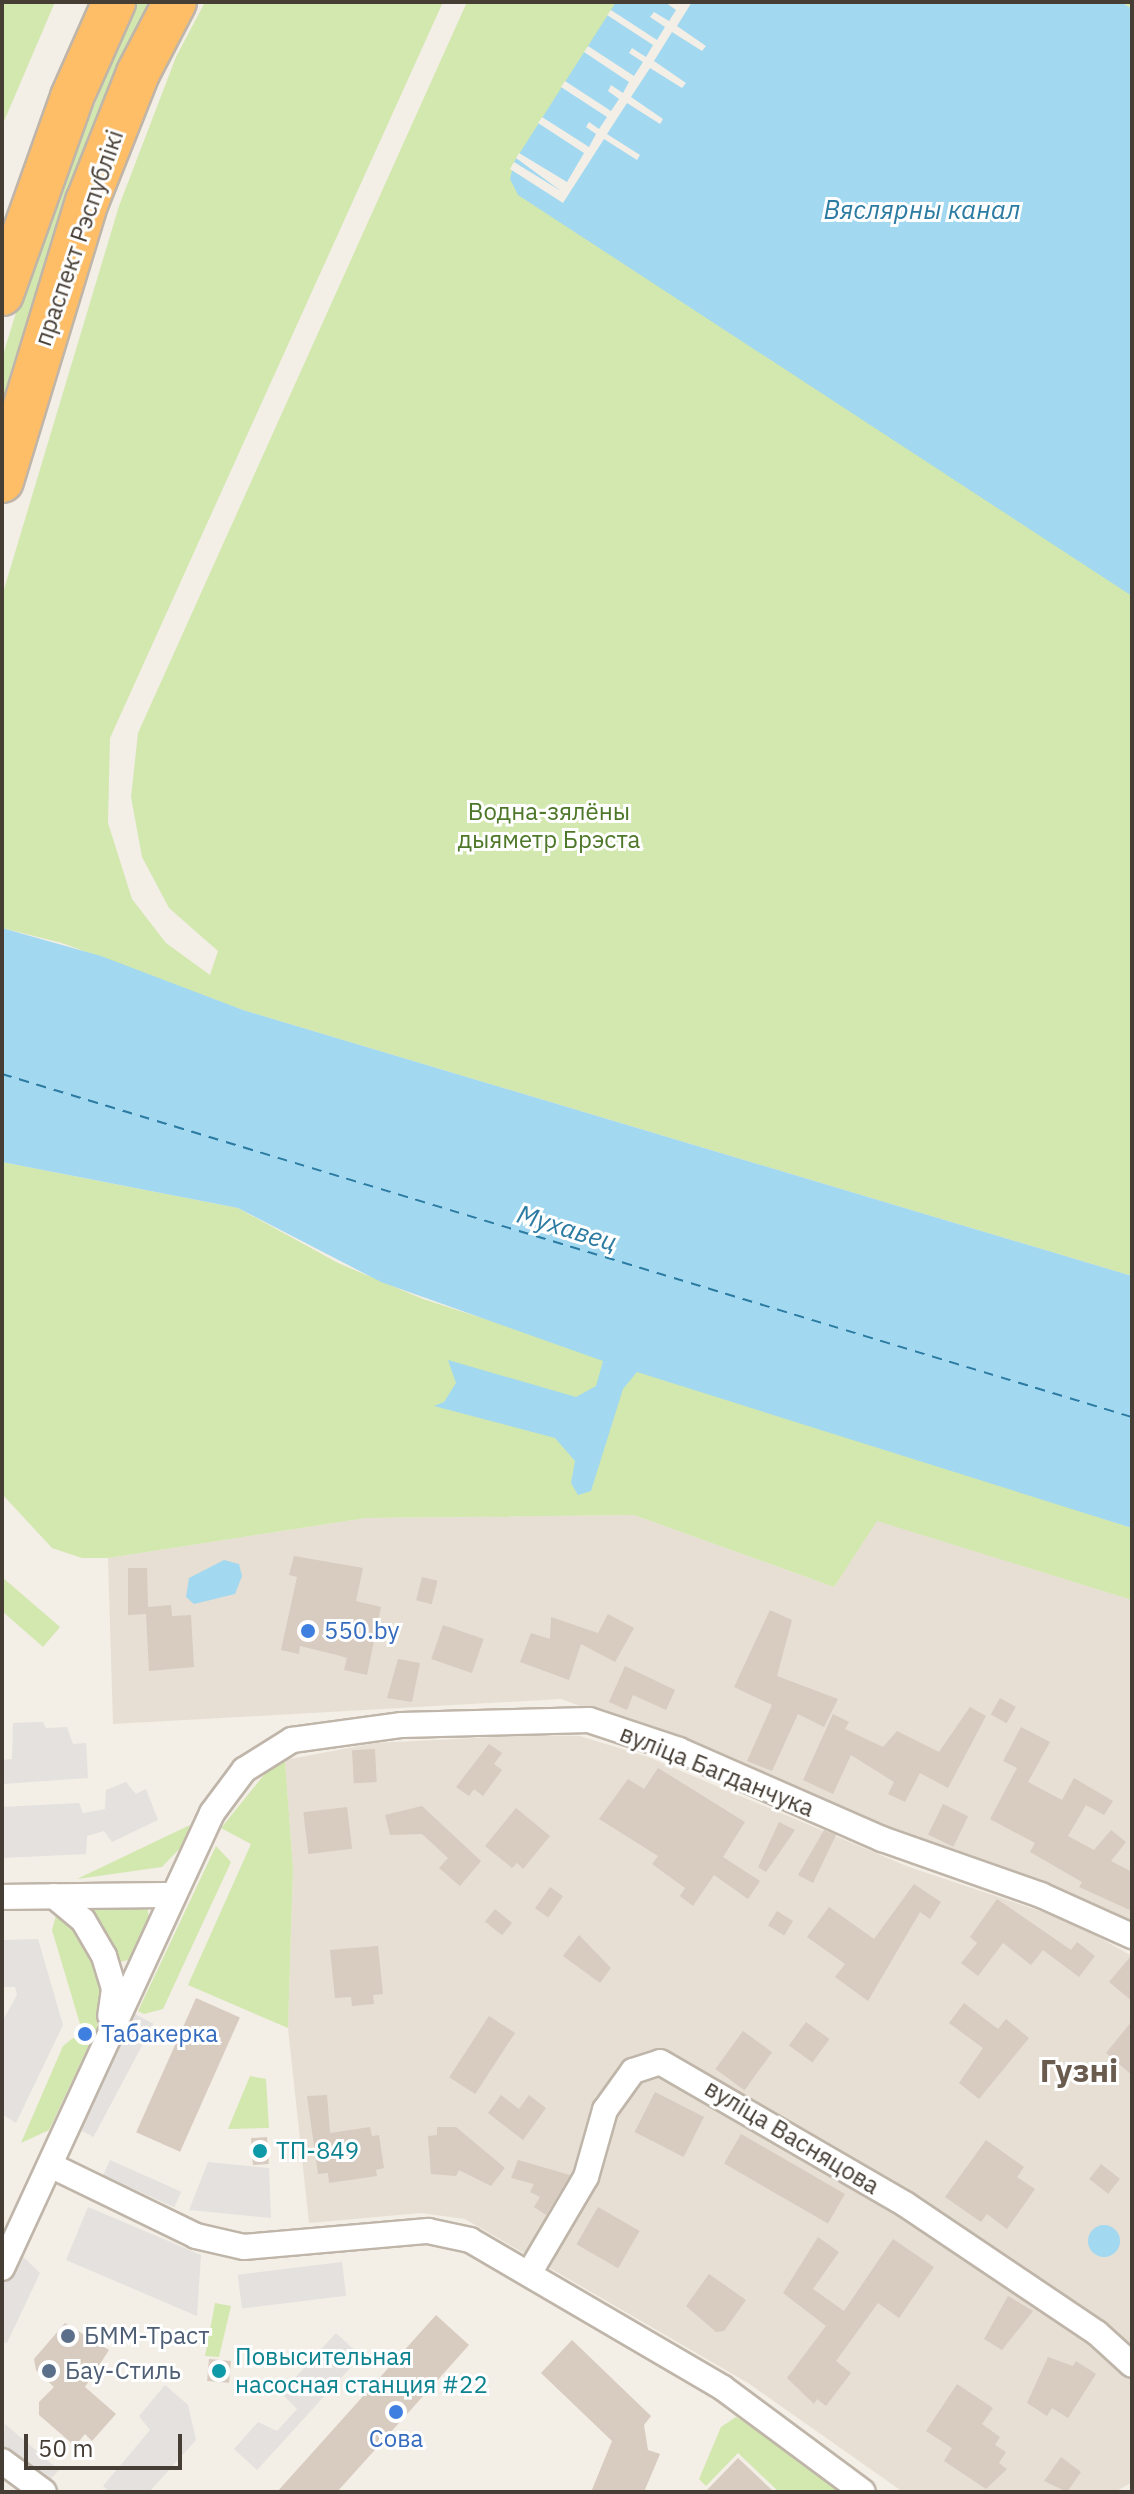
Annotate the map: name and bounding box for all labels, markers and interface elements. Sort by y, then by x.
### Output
street label: праспект Рэспублікі [29,126,129,350]
water label: Вяслярны канал [823,194,1021,226]
park label: Водна-зялёны дыяметр Брэста [458,798,640,854]
water label: Мухавец [513,1198,621,1258]
place label: 550.by [324,1617,400,1645]
marker: 550.by [299,1622,317,1640]
street label: вуліца Багданчука [616,1719,818,1823]
place label: Табакерка [101,2020,218,2048]
marker: Табакерка [76,2025,94,2043]
district label: Гузні [1040,2051,1118,2089]
street label: вуліца Васняцова [699,2073,885,2201]
place label: ТП-849 [276,2137,359,2165]
marker: ТП-849 [251,2142,269,2160]
place label: БММ-Траст [84,2322,209,2350]
marker: БММ-Траст [59,2327,77,2345]
place label: Повысительная насосная станция #22 [235,2343,488,2399]
place label: Бау-Стиль [65,2357,181,2385]
marker: Бау-Стиль [40,2362,58,2380]
marker: Повысительная насосная станция #22 [210,2362,228,2380]
marker: Сова [387,2403,405,2421]
scale bar [28,2418,186,2468]
place label: Сова [369,2425,423,2453]
text: 50 m [38,2432,93,2464]

